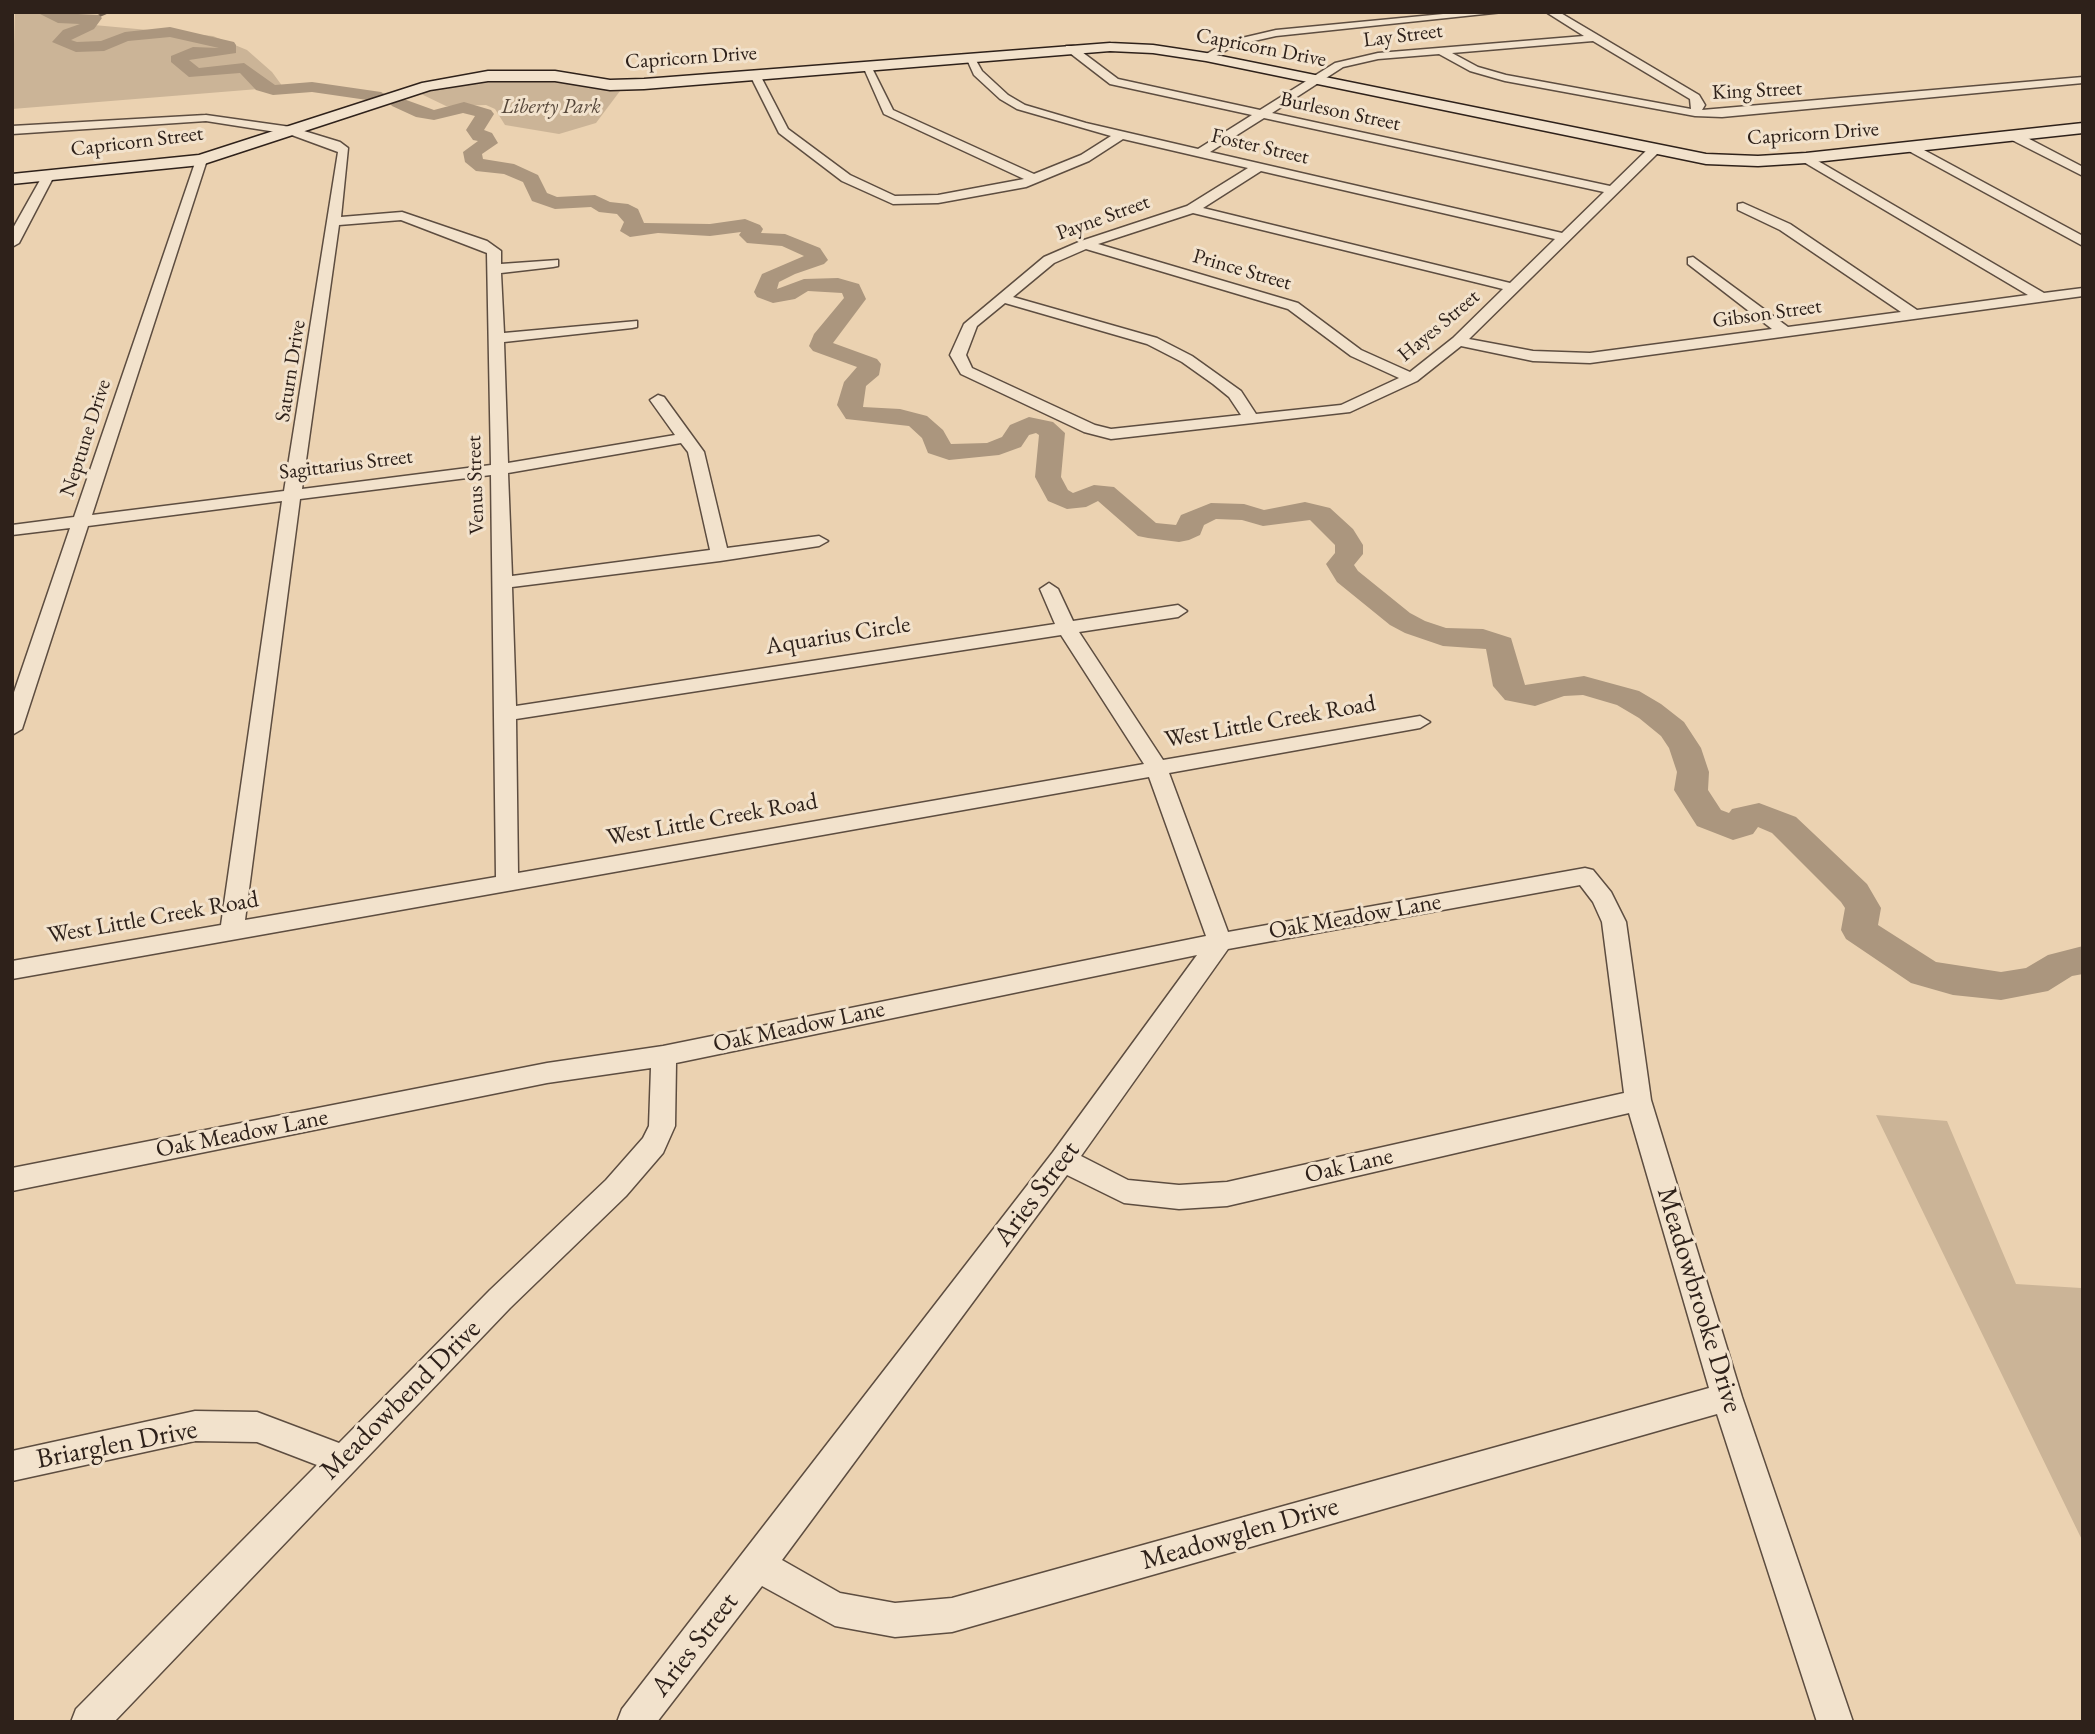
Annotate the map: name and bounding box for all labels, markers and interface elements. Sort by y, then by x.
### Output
street label: Lay Street [1362,19,1444,53]
street label: Capricorn Drive [1194,23,1328,73]
street label: Capricorn Drive [624,41,758,75]
street label: King Street [1711,76,1803,106]
street label: Burleson Street [1278,87,1402,137]
park label: Liberty Park [501,94,601,120]
street label: Capricorn Drive [1746,117,1880,151]
street label: Capricorn Street [69,121,205,163]
street label: Foster Street [1209,124,1311,170]
street label: Payne Street [1053,189,1153,247]
street label: Prince Street [1190,244,1294,296]
street label: Hayes Street [1393,284,1485,368]
street label: Gibson Street [1711,294,1823,334]
street label: Saturn Drive [271,318,311,424]
street label: Neptune Drive [55,376,117,500]
street label: Venus Street [462,435,490,535]
street label: Sagittarius Street [278,444,414,486]
street label: Aquarius Circle [764,610,912,662]
street label: West Little Creek Road [1162,689,1378,755]
street label: West Little Creek Road [604,787,820,853]
street label: West Little Creek Road [45,885,261,951]
street label: Oak Meadow Lane [1267,888,1443,946]
street label: Oak Meadow Lane [711,995,887,1059]
street label: Oak Meadow Lane [154,1103,330,1165]
street label: Aries Street [987,1135,1087,1253]
street label: Oak Lane [1302,1142,1396,1190]
street label: Meadowbrooke Drive [1649,1183,1749,1417]
street label: Meadowbend Drive [314,1313,488,1487]
street label: Briarglen Drive [34,1413,200,1477]
street label: Meadowglen Drive [1138,1490,1342,1578]
street label: Aries Street [644,1586,746,1704]

